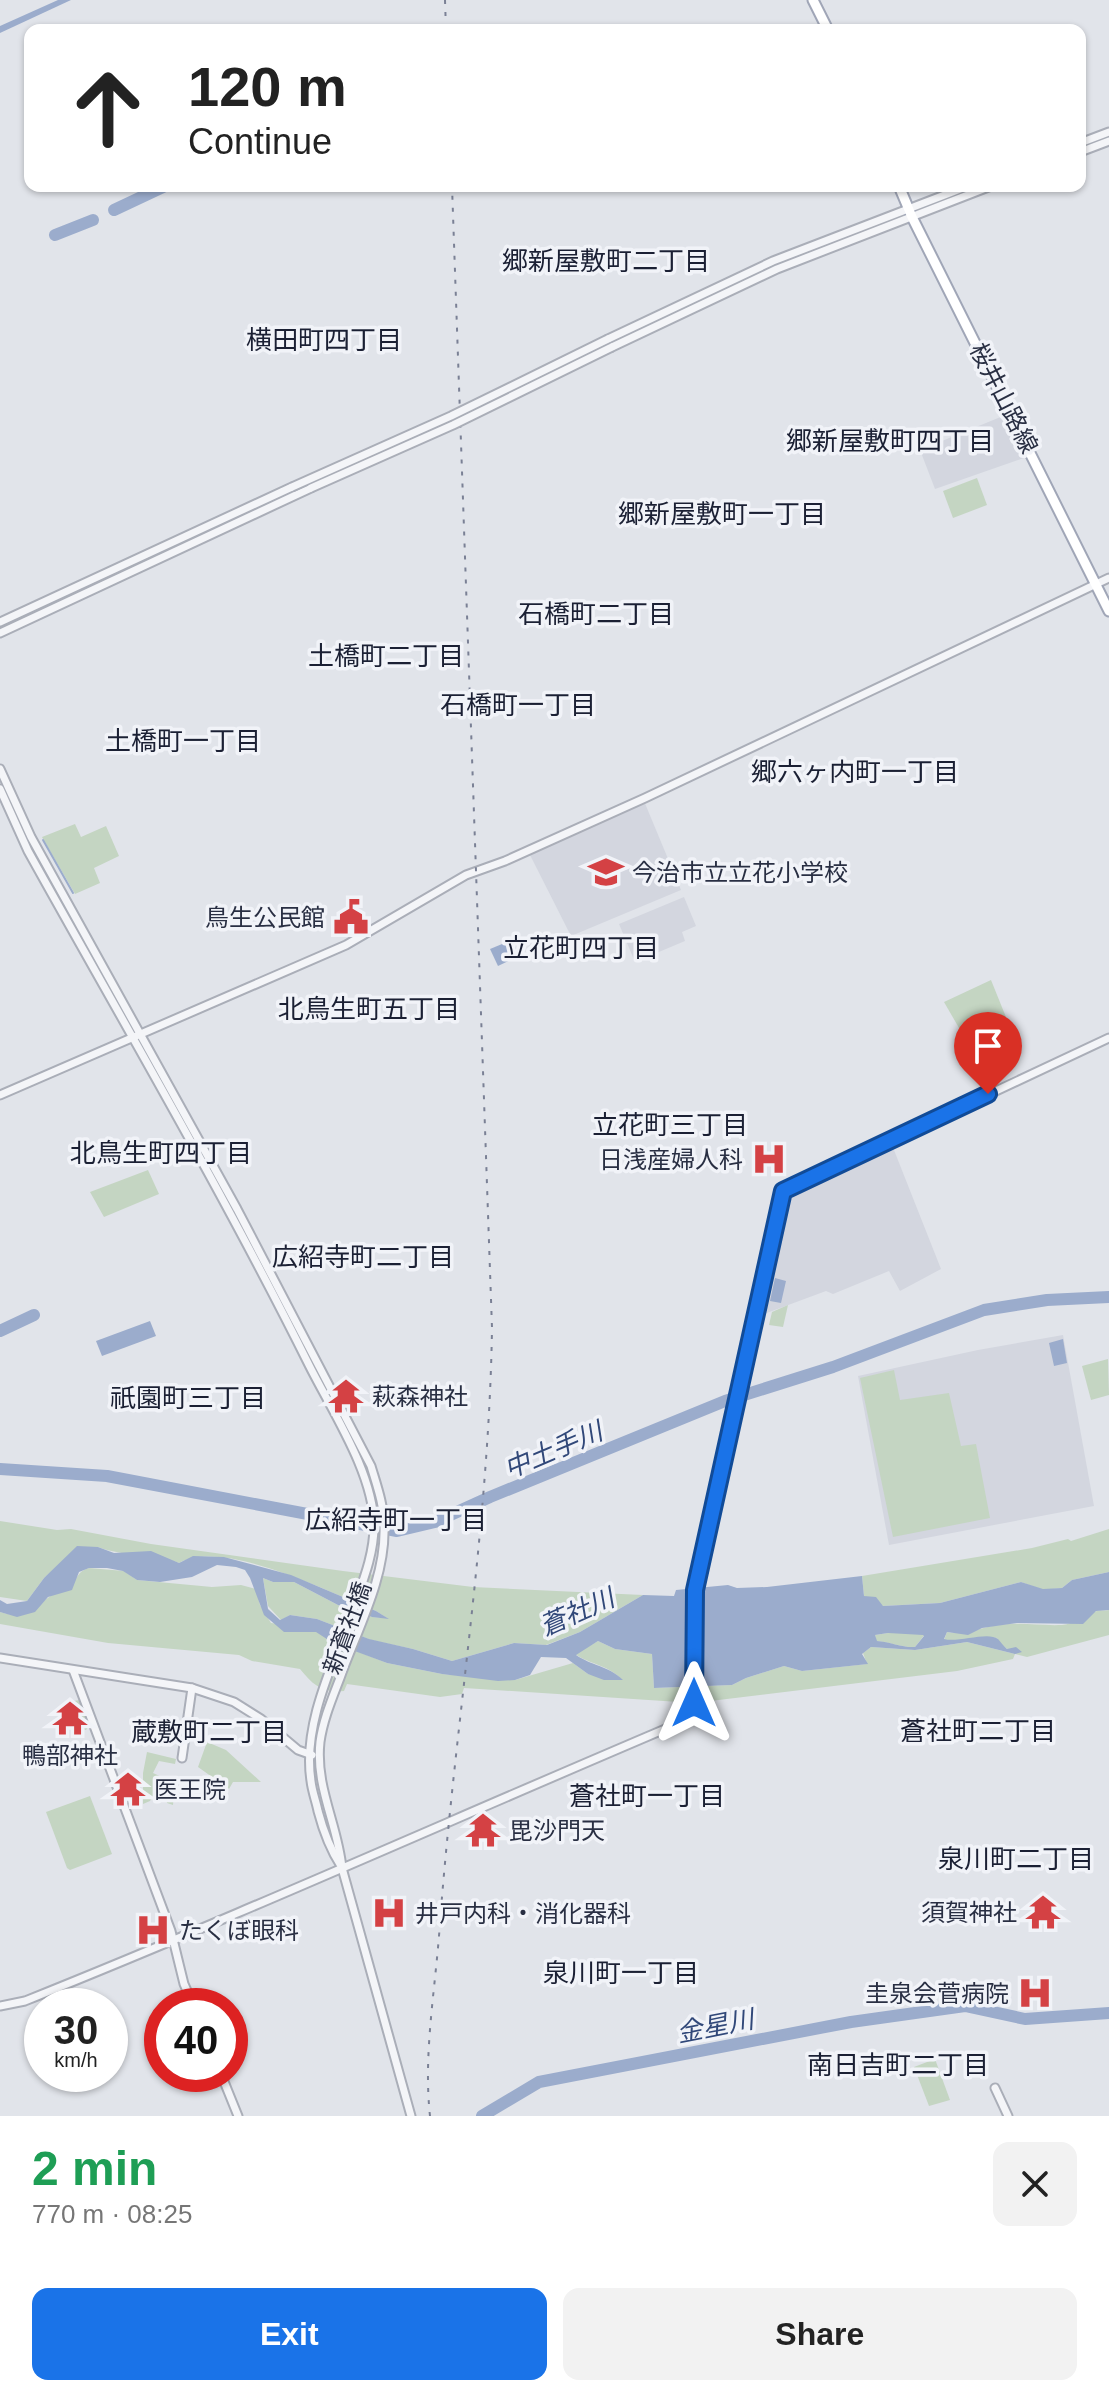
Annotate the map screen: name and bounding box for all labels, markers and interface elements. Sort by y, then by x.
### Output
text: 120 m [188,55,347,118]
icon: ahead [56,56,160,160]
text: Continue [188,121,332,162]
district label: 郷新屋敷町二丁目 [502,246,710,276]
district label: 横田町四丁目 [246,325,402,355]
street label: 桜井山路線 [965,338,1043,458]
district label: 郷新屋敷町四丁目 [786,426,994,456]
district label: 郷新屋敷町一丁目 [618,499,826,529]
district label: 石橋町二丁目 [518,599,674,629]
district label: 土橋町二丁目 [308,641,464,671]
district label: 石橋町一丁目 [440,690,596,720]
district label: 土橋町一丁目 [105,726,261,756]
district label: 郷六ヶ内町一丁目 [751,757,959,787]
school or university icon: 今治市立立花小学校 [587,853,625,891]
place label: 今治市立立花小学校 [632,859,848,886]
public building icon: 鳥生公民館 [332,898,370,936]
place label: 鳥生公民館 [205,904,325,931]
district label: 立花町四丁目 [503,933,659,963]
district label: 北鳥生町五丁目 [278,994,460,1024]
pin [954,1012,1022,1094]
icon: arrive [966,1024,1010,1068]
district label: 立花町三丁目 [592,1110,748,1140]
district label: 北鳥生町四丁目 [70,1138,252,1168]
hospital icon: 日浅産婦人科 [750,1140,788,1178]
place label: 日浅産婦人科 [599,1146,743,1173]
district label: 広紹寺町二丁目 [272,1242,454,1272]
temple icon: 萩森神社 [327,1377,365,1415]
district label: 祇園町三丁目 [110,1383,266,1413]
place label: 萩森神社 [372,1383,468,1410]
water label: 中土手川 [499,1415,609,1484]
district label: 広紹寺町一丁目 [305,1505,487,1535]
street label: 新蒼社橋 [318,1578,376,1678]
water label: 蒼社川 [535,1581,621,1642]
position arrow [652,1661,736,1745]
temple icon: 鴨部神社 [51,1699,89,1737]
district label: 蒼社町二丁目 [900,1716,1056,1746]
district label: 蔵敷町二丁目 [131,1717,287,1747]
place label: 鴨部神社 [22,1742,118,1769]
temple icon: 医王院 [109,1770,147,1808]
place label: 医王院 [154,1776,226,1803]
district label: 蒼社町一丁目 [569,1781,725,1811]
temple icon: 毘沙門天 [464,1811,502,1849]
place label: 毘沙門天 [509,1817,605,1844]
district label: 泉川町二丁目 [938,1844,1094,1874]
temple icon: 須賀神社 [1024,1893,1062,1931]
hospital icon: 井戸内科・消化器科 [370,1894,408,1932]
place label: 須賀神社 [921,1899,1017,1926]
place label: 井戸内科・消化器科 [415,1900,631,1927]
hospital icon: たくぼ眼科 [134,1911,172,1949]
place label: たくぼ眼科 [179,1917,299,1944]
district label: 泉川町一丁目 [543,1958,699,1988]
hospital icon: 圭泉会菅病院 [1016,1974,1054,2012]
place label: 圭泉会菅病院 [865,1980,1009,2007]
speed limit sign: 40 [144,1988,248,2092]
water label: 金星川 [674,2003,759,2048]
text: 30 [54,2008,98,2052]
text: km/h [54,2049,98,2071]
district label: 南日吉町二丁目 [807,2050,989,2080]
text: 2 min [32,2142,157,2195]
button: close [993,2142,1077,2226]
text: 770 m · 08:25 [32,2199,192,2229]
button: Exit [32,2288,547,2380]
button: Share [563,2288,1077,2380]

